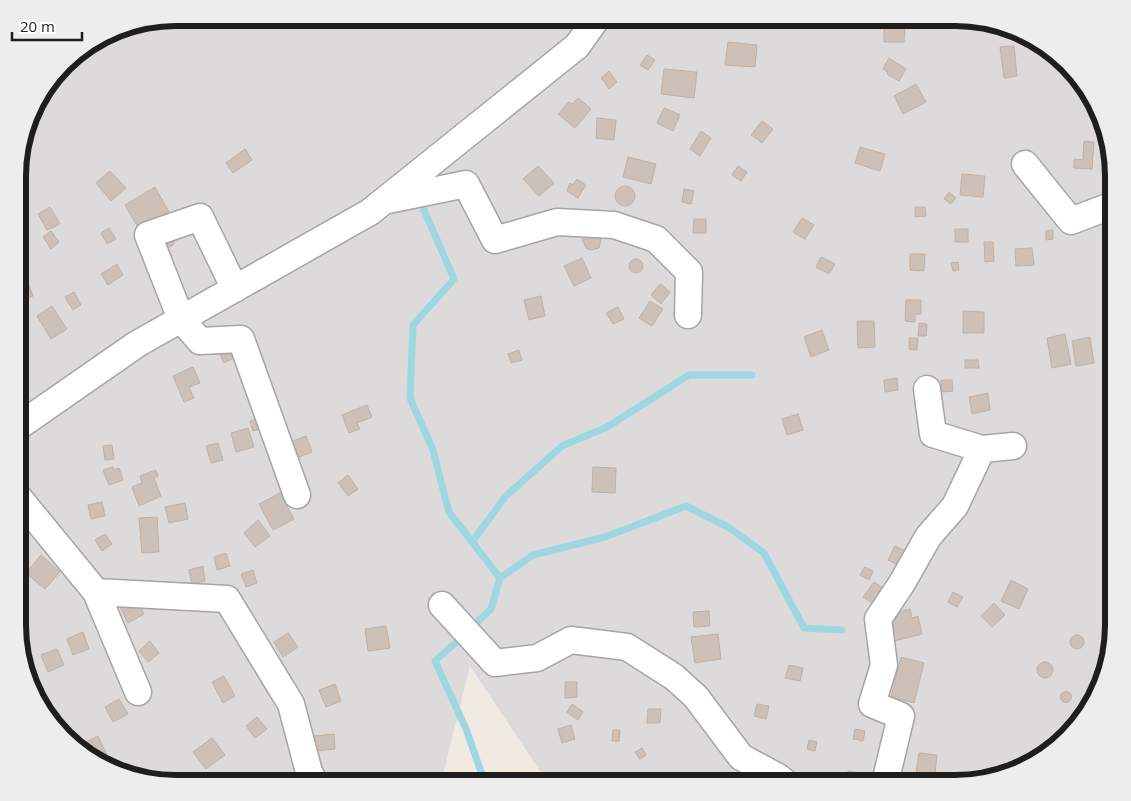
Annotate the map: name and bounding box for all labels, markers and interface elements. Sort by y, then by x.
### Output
scale bar [12,10,82,42]
text: 20 m [20,16,55,36]

